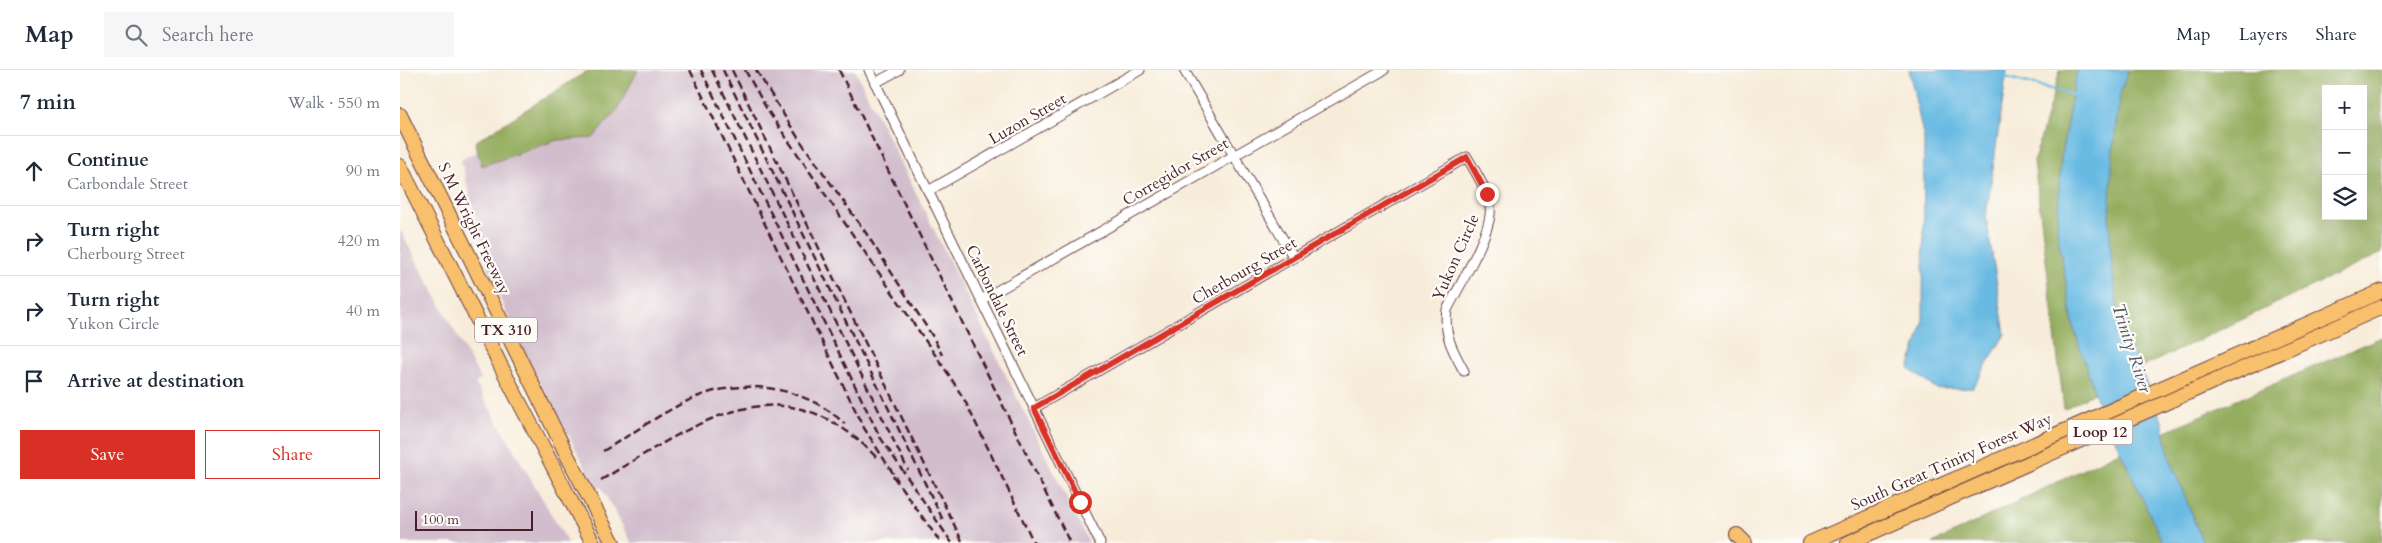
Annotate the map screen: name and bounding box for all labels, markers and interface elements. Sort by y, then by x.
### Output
search box [104,12,454,57]
text: Map [25,18,74,51]
icon: search [122,21,150,49]
text: Search here [162,22,254,48]
text: Map [2176,22,2211,47]
text: Layers [2239,22,2288,47]
text: Share [2316,22,2357,47]
map controls [2322,85,2367,220]
button: + [2322,85,2367,130]
text: 7 min [20,88,76,117]
street label: Luzon Street [985,88,1070,150]
text: Walk · 550 m [288,92,380,114]
button: − [2322,130,2367,175]
street label: Corregidor Street [1118,133,1233,211]
text: Continue [67,147,149,173]
icon: ahead [20,157,48,185]
street label: S M Wright Freeway [433,159,516,299]
text: 90 m [346,160,380,182]
text: Carbondale Street [67,173,188,195]
button: layers [2322,175,2367,220]
route end [1476,183,1499,206]
street label: Yukon Circle [1427,211,1485,304]
text: Turn right [67,217,159,243]
icon: right [20,227,48,255]
text: 420 m [338,230,380,252]
street label: Cherbourg Street [1188,232,1301,310]
street label: Carbondale Street [961,241,1033,360]
text: Cherbourg Street [67,243,185,265]
text: Turn right [67,287,159,313]
icon: right [20,297,48,325]
text: 40 m [346,300,380,322]
water label: Trinity River [2105,300,2158,397]
text: Yukon Circle [67,313,160,335]
road number: TX 310 [475,318,537,342]
icon: arrive [20,367,48,395]
text: Arrive at destination [67,368,244,394]
street label: South Great Trinity Forest Way [1847,407,2056,516]
road number: Loop 12 [2068,420,2132,444]
button: Save [20,430,195,479]
button: Share [205,430,380,479]
route start [1069,491,1092,514]
scale bar [415,508,532,531]
text: 100 m [422,510,459,529]

